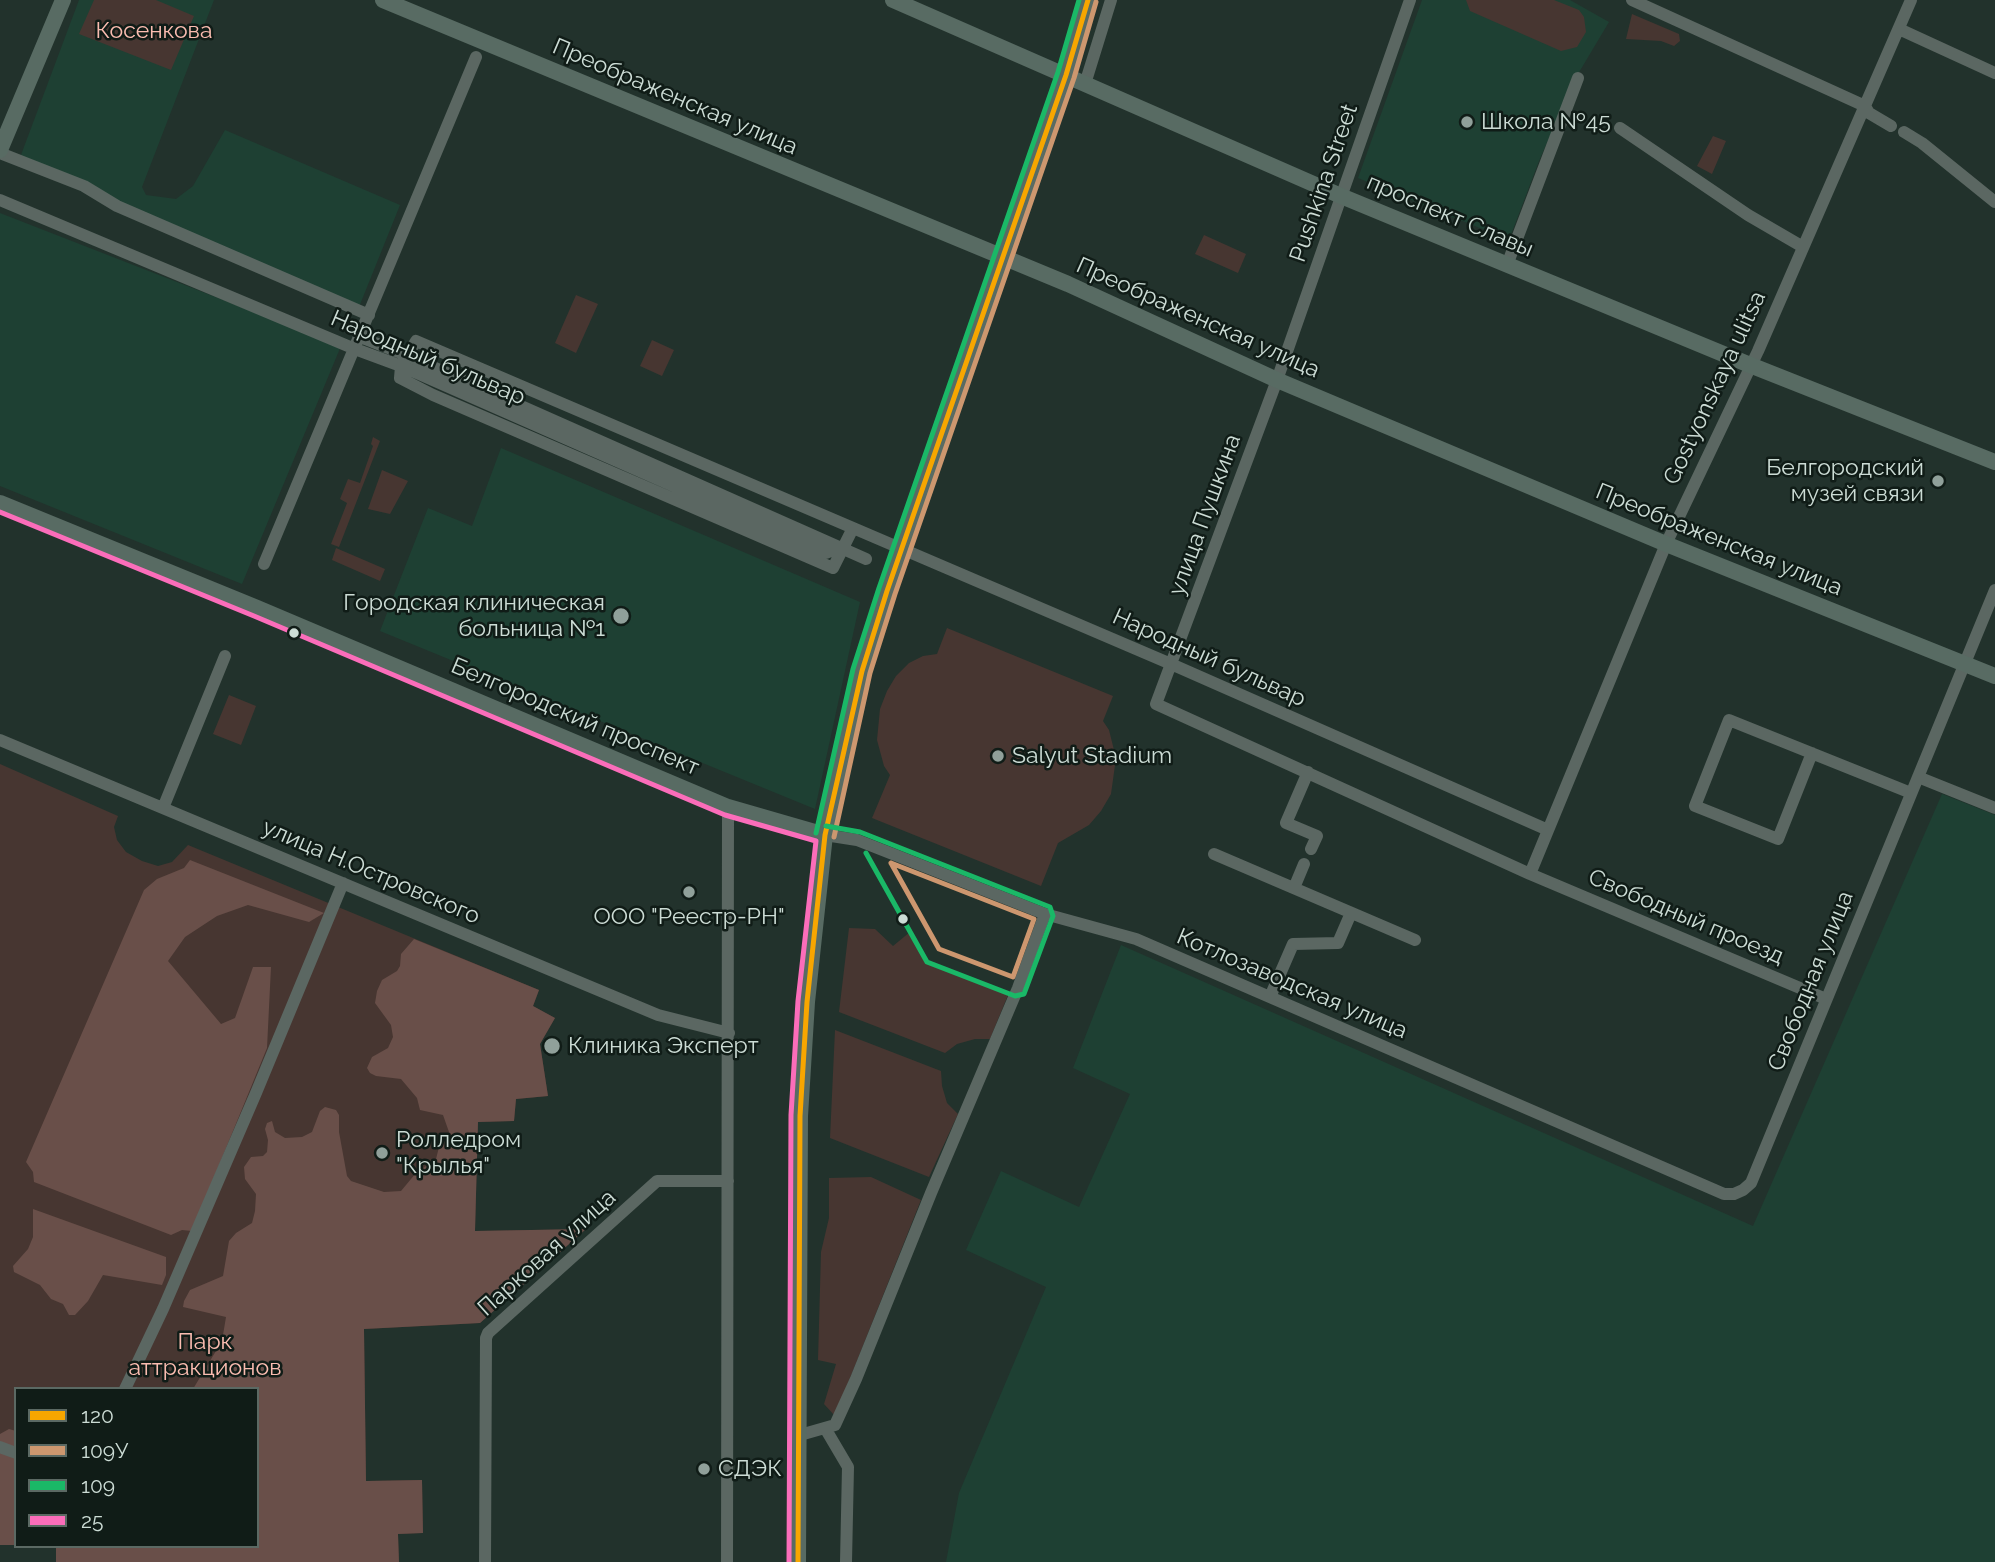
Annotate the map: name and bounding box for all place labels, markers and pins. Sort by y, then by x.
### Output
place label: Школа №45 [1481,108,1611,136]
marker: Школа №45 [1459,114,1475,130]
place label: Белгородский музей связи [1766,454,1924,508]
marker: Белгородский музей связи [1930,473,1946,489]
place label: Городская клиническая больница №1 [343,589,605,643]
marker: Городская клиническая больница №1 [611,606,631,626]
unlabelled marker [287,626,301,640]
place label: Salyut Stadium [1012,742,1172,770]
marker: Salyut Stadium [990,748,1006,764]
marker: ООО "Реестр-РН" [681,884,697,900]
place label: ООО "Реестр-РН" [593,903,785,931]
unlabelled marker [896,912,910,926]
place label: Клиника Эксперт [568,1032,759,1060]
marker: Клиника Эксперт [542,1036,562,1056]
place label: Ролледром "Крылья" [396,1126,521,1180]
marker: Ролледром "Крылья" [374,1145,390,1161]
place label: СДЭК [718,1455,782,1483]
marker: СДЭК [696,1461,712,1477]

